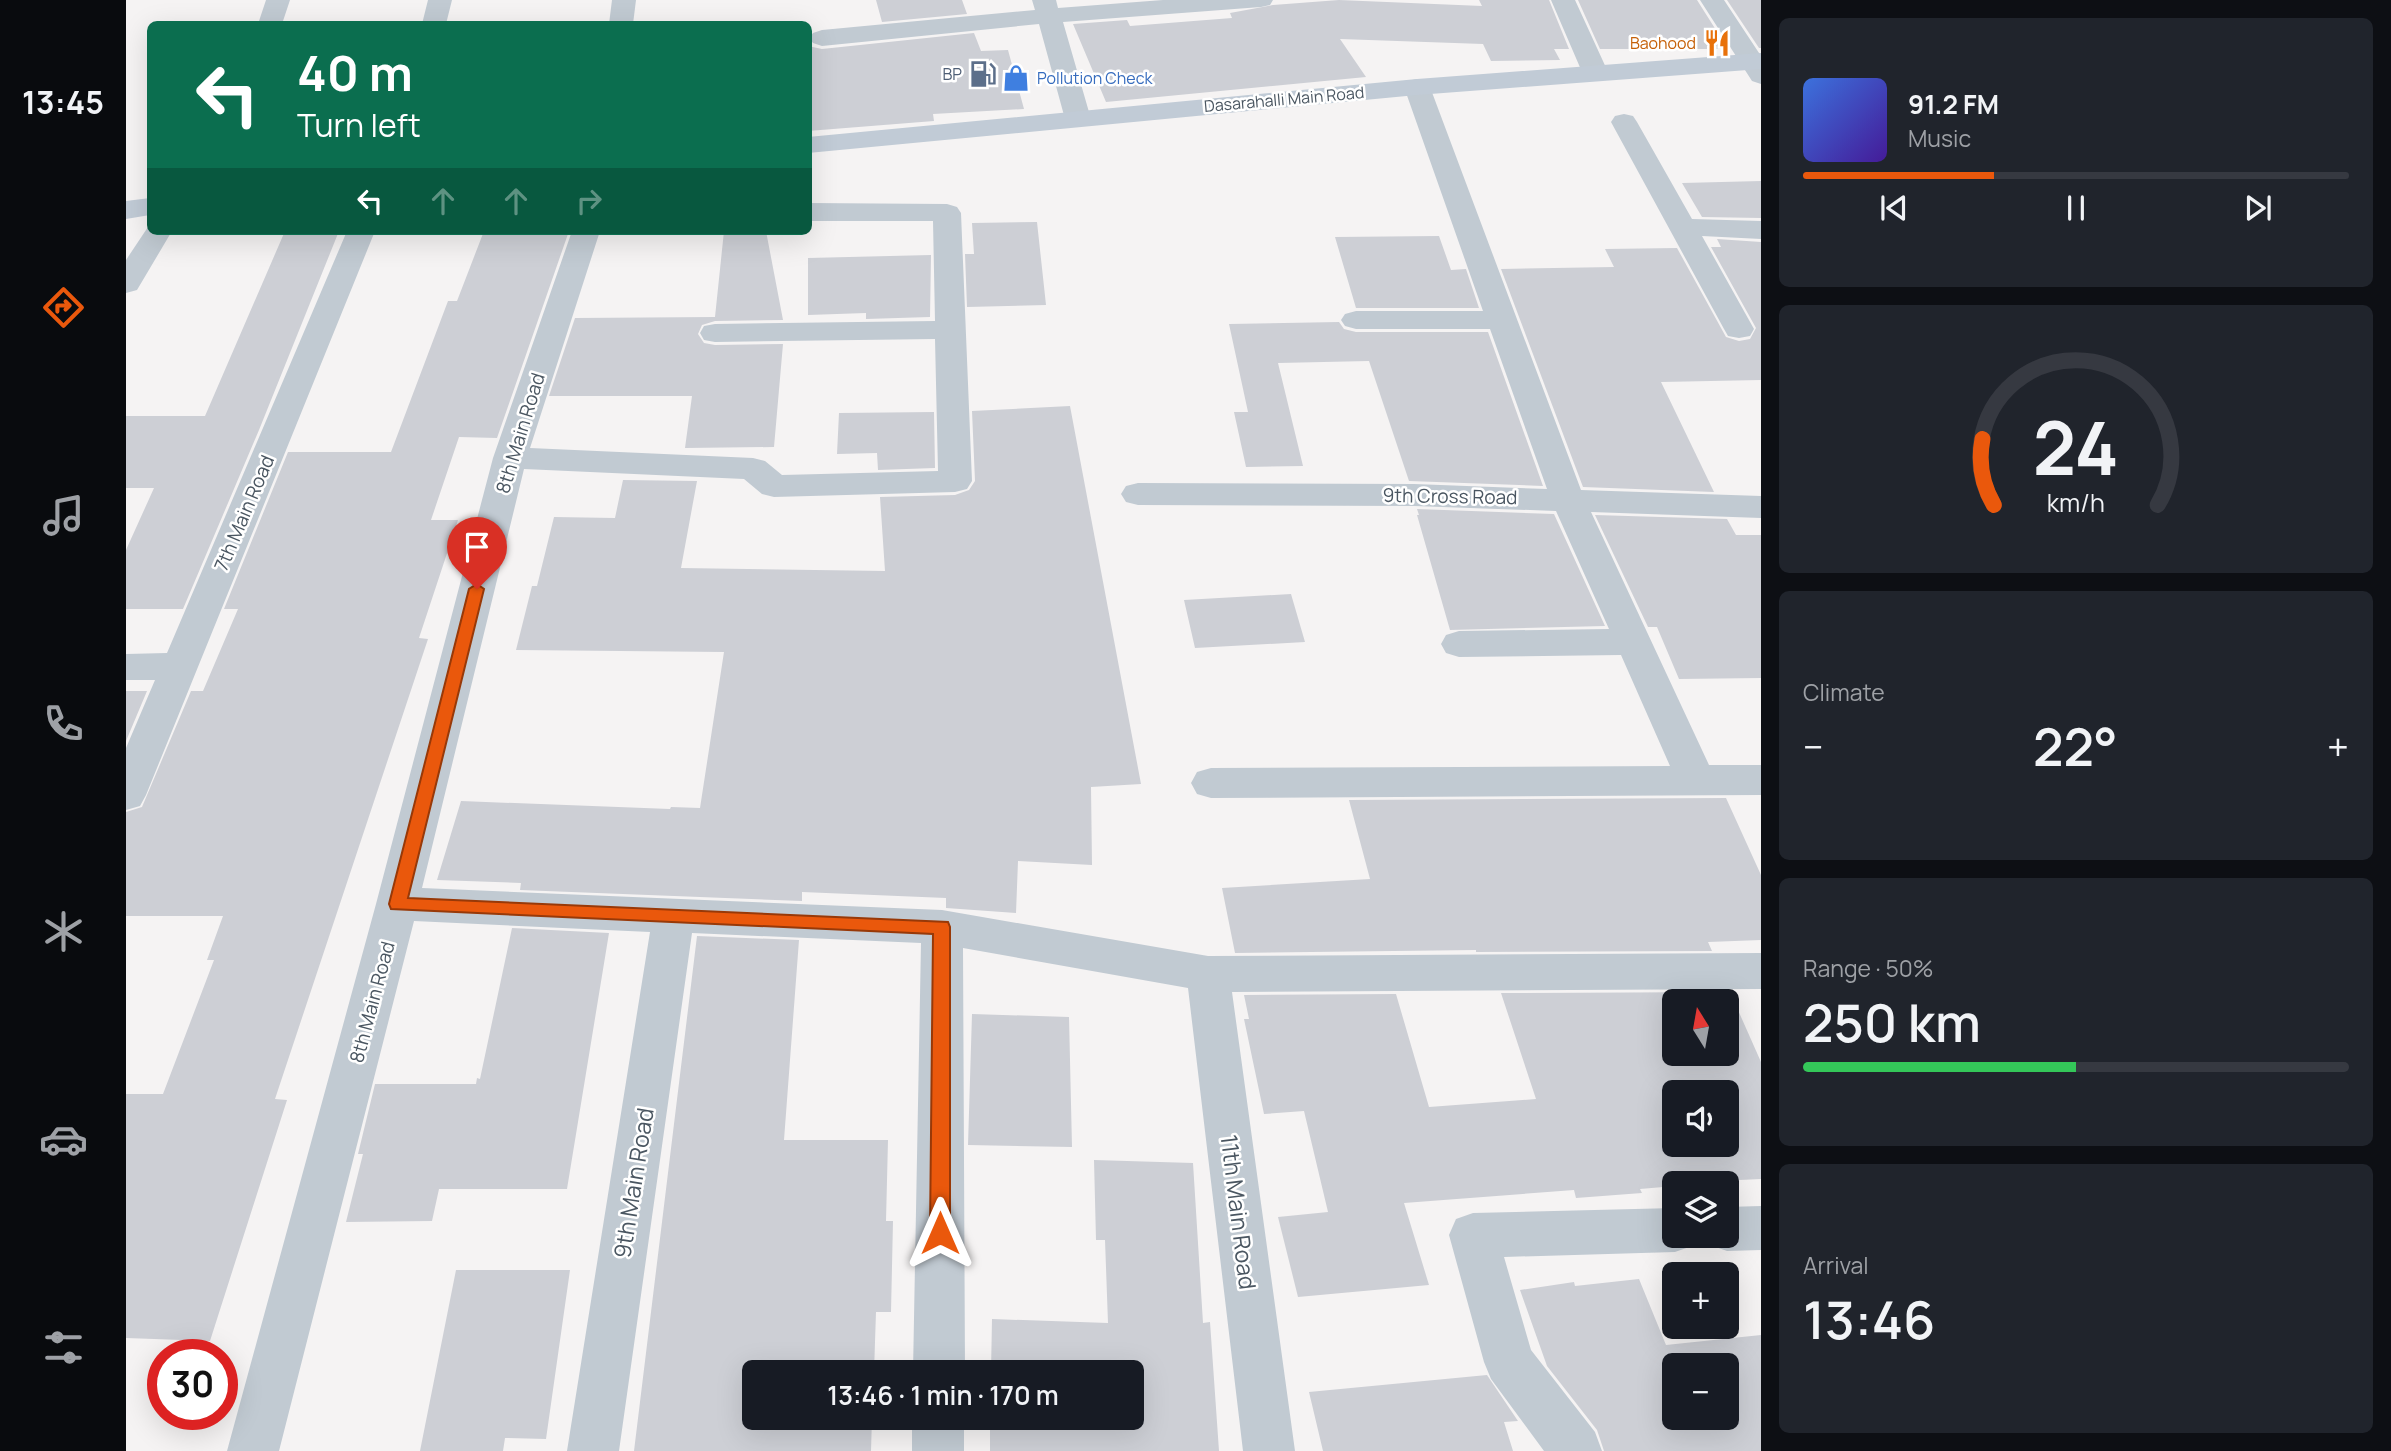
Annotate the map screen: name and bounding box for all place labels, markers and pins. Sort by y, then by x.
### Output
restaurant icon: Baohood [1702,28,1732,58]
place label: Baohood [1630,32,1696,54]
fuel station icon: BP [968,59,998,89]
place label: BP [943,63,962,85]
shop icon: Pollution Check [1001,63,1031,93]
place label: Pollution Check [1037,67,1154,89]
pin [447,517,507,589]

